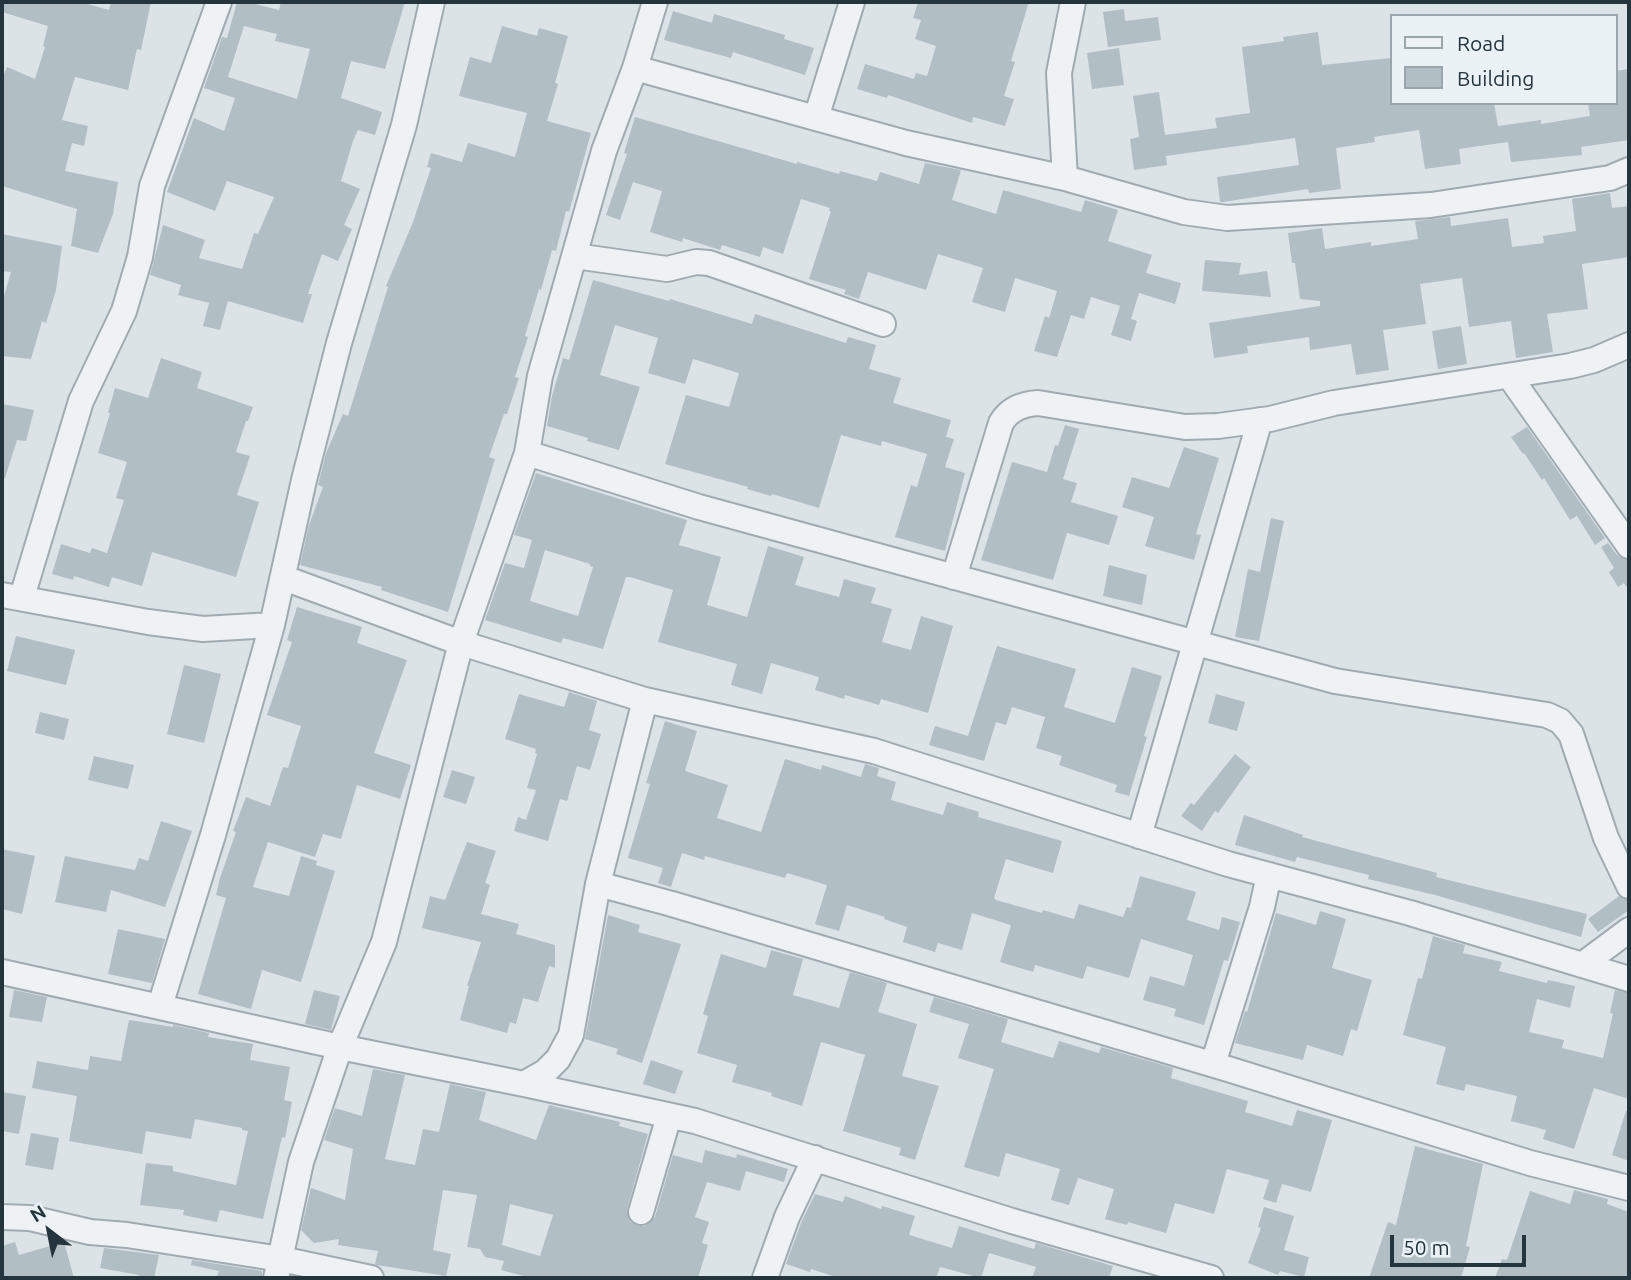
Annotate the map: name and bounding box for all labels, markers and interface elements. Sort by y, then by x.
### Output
legend [1390,14,1617,105]
text: Road [1457,31,1505,55]
text: Building [1457,66,1534,90]
north arrow [14,1196,84,1266]
text: N [26,1200,50,1226]
scale bar [1393,1220,1530,1264]
text: 50 m [1403,1235,1450,1259]

